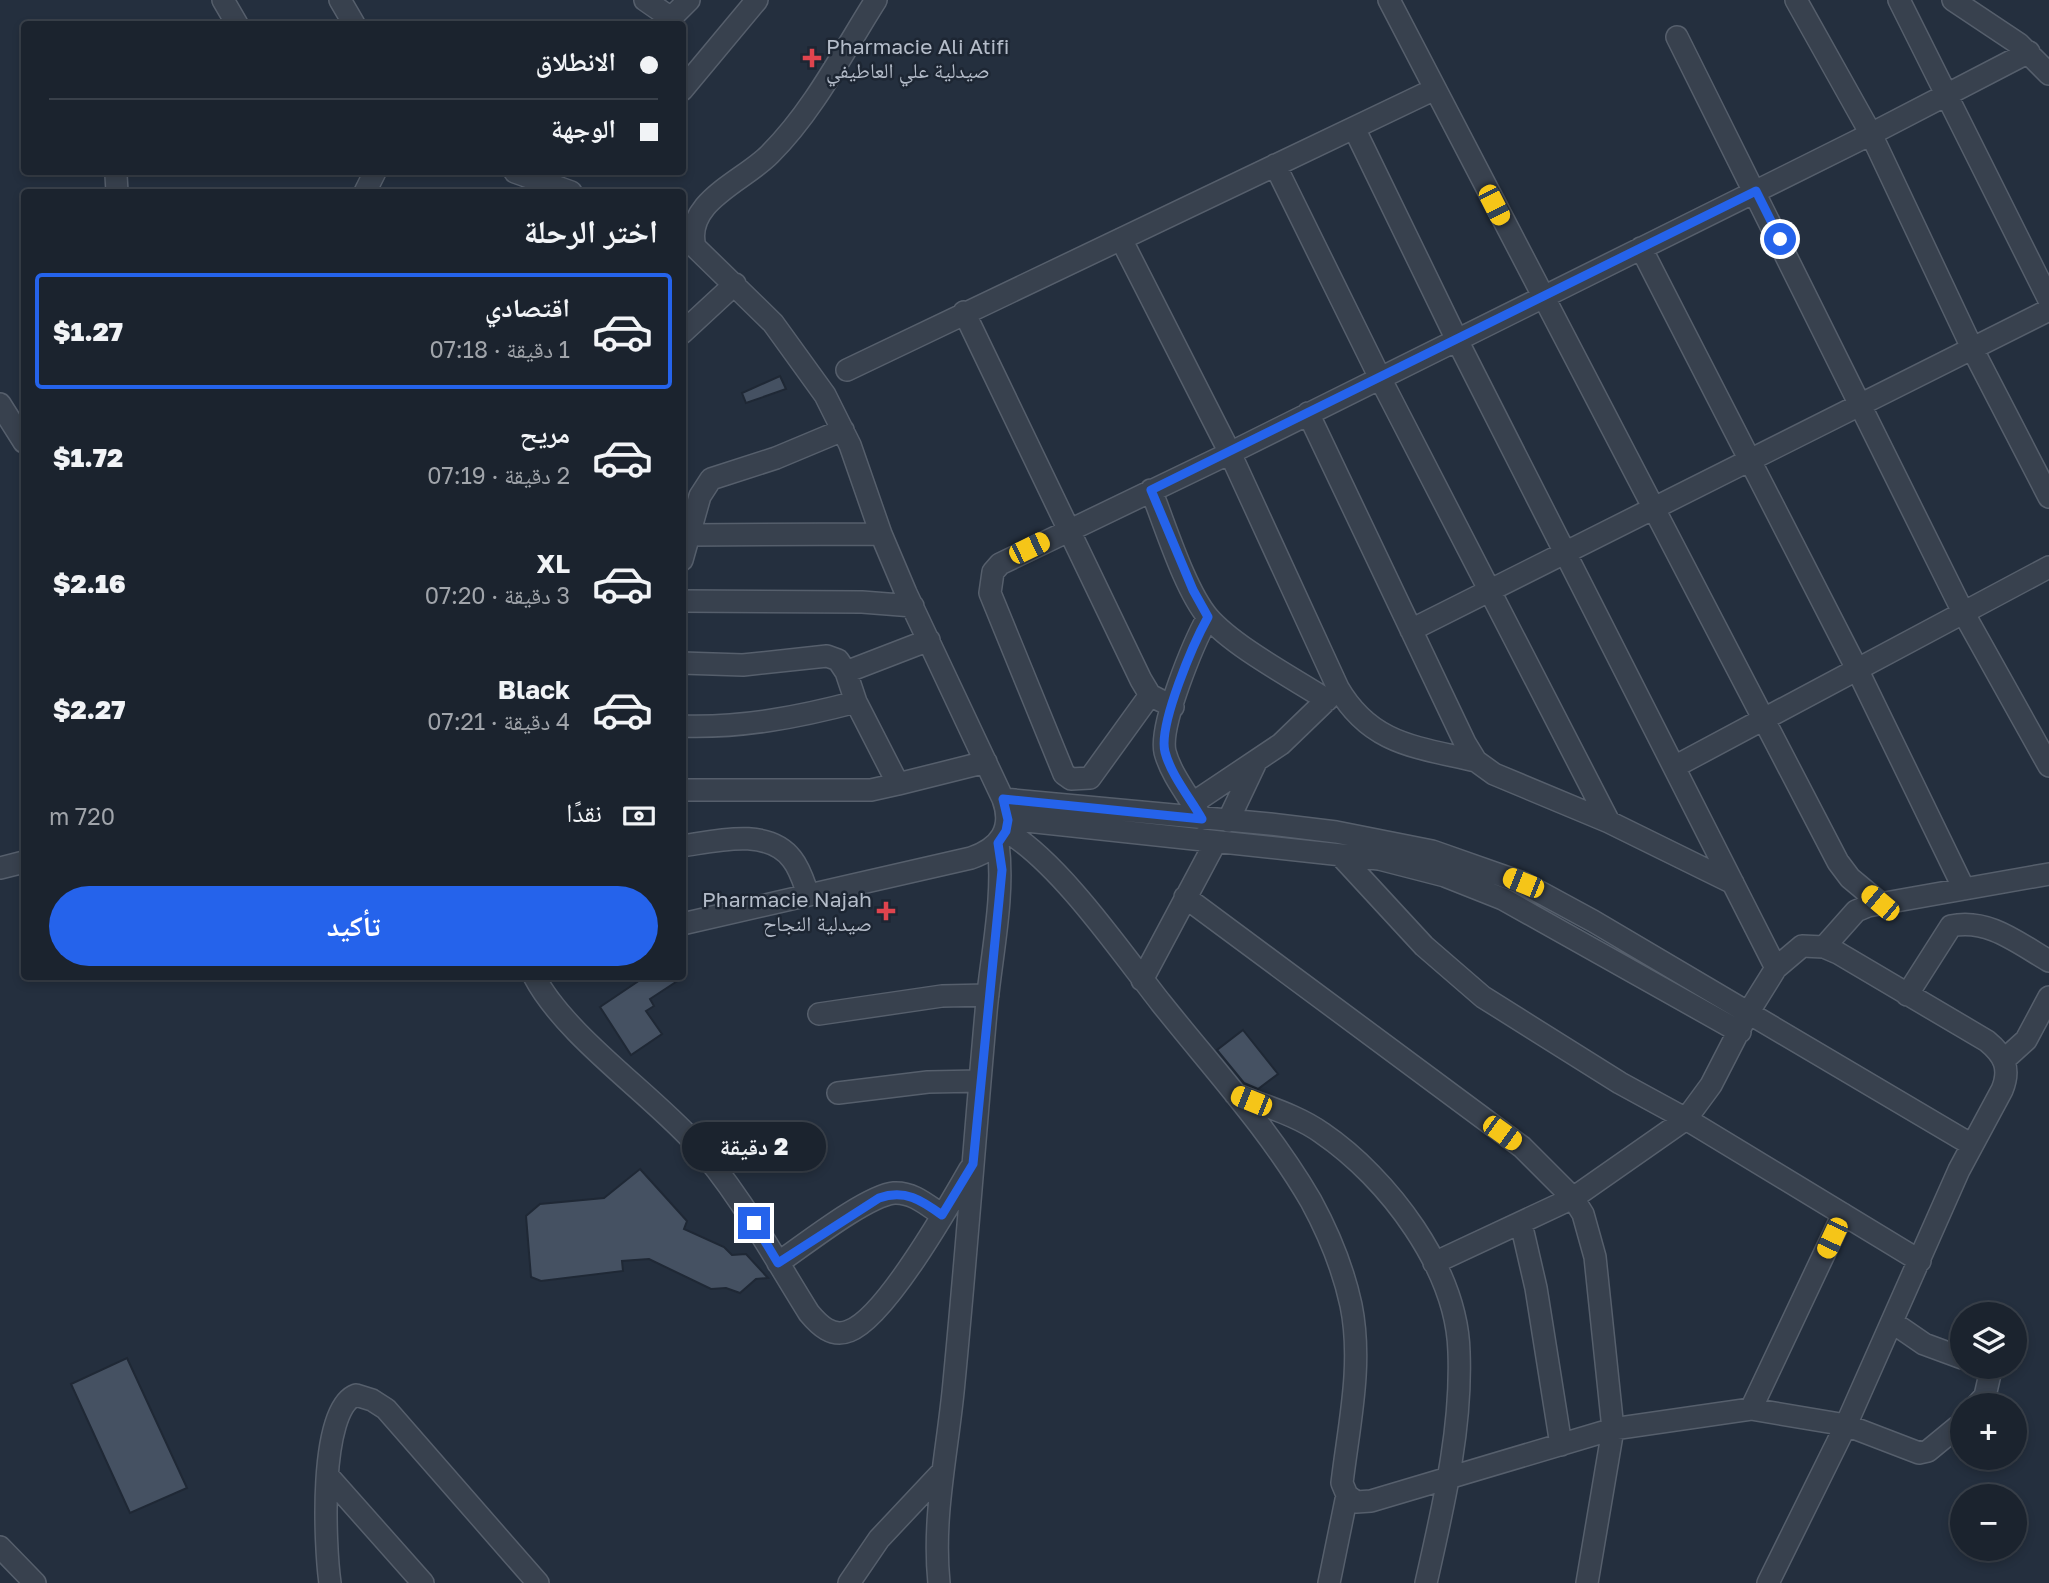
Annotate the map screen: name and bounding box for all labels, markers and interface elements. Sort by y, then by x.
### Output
place label: Pharmacie Ali Atifi صيدلية علي العاطيفي [826,33,1009,87]
text: الانطلاق [536,46,616,77]
marker: Pharmacie Ali Atifi صيدلية علي العاطيفي [804,50,820,66]
text: الوجهة [551,113,616,144]
car [1476,182,1513,228]
text: اختر الرحلة [524,212,658,250]
route start [1764,223,1796,255]
text: اقتصادي [485,292,570,323]
icon: car [591,300,654,363]
text: $1.27 [53,316,123,347]
text: 1 دقيقة · 07:18 [429,335,570,363]
text: مريح [520,418,570,449]
icon: car [591,426,654,489]
text: $1.72 [53,442,123,473]
text: 2 دقيقة · 07:19 [427,461,570,489]
car [1006,529,1053,567]
text: XL [536,548,570,579]
icon: car [591,552,654,615]
text: $2.16 [53,568,126,599]
text: 3 دقيقة · 07:20 [425,581,570,609]
text: Black [498,674,570,705]
icon: car [591,678,654,741]
text: $2.27 [53,694,125,725]
text: 4 دقيقة · 07:21 [427,707,570,735]
text: نقدًا [566,797,602,828]
icon: cash [620,797,658,835]
text: 720 m [49,802,115,830]
car [1500,865,1547,901]
car [1858,881,1903,925]
button: تأكيد [49,886,658,966]
place label: Pharmacie Najah صيدلية النجاح [702,886,872,937]
marker: Pharmacie Najah صيدلية النجاح [878,903,894,919]
car [1228,1083,1275,1119]
car [1479,1112,1526,1154]
callout: 2 دقيقة [682,1122,826,1170]
text: 2 دقيقة [720,1132,788,1160]
route end [738,1207,770,1239]
car [1814,1215,1851,1261]
map controls [1950,1302,2027,1561]
button: layers [1950,1302,2027,1379]
button: + [1950,1393,2027,1470]
button: − [1950,1484,2027,1561]

